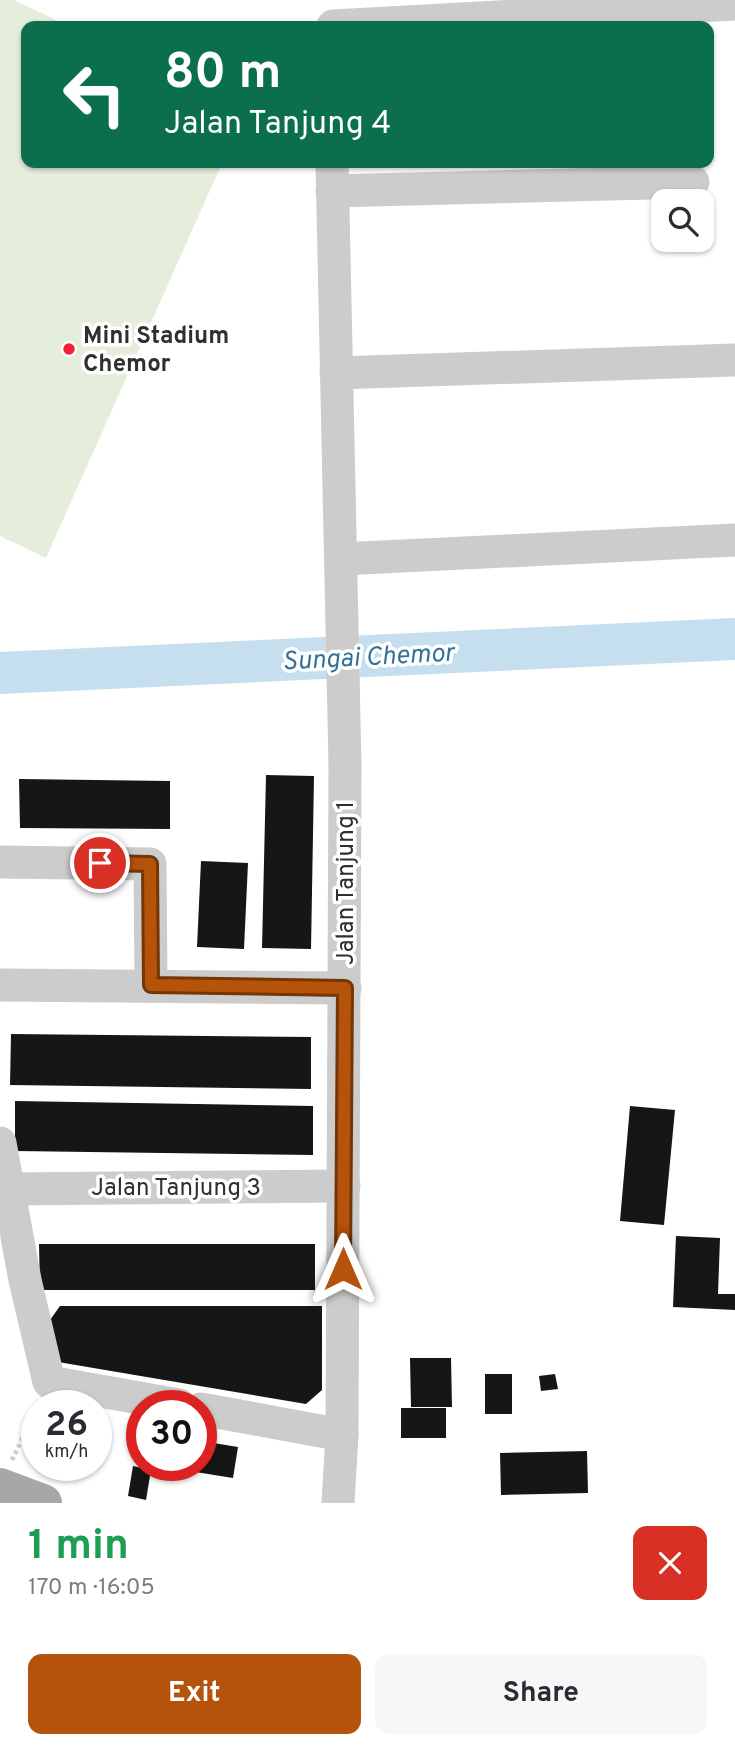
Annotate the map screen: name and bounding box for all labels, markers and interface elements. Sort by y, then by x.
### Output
text: 80 m [164,44,281,106]
icon: left [49,49,140,140]
text: Jalan Tanjung 4 [164,105,391,145]
map controls [651,189,714,252]
button: search [651,189,714,252]
place label: Mini Stadium Chemor [83,322,229,380]
marker: Mini Stadium Chemor [61,341,77,357]
water label: Sungai Chemor [281,637,457,679]
street label: Jalan Tanjung 1 [332,801,362,965]
pin [70,833,130,893]
icon: arrive [81,844,119,882]
street label: Jalan Tanjung 3 [91,1174,261,1204]
position arrow [306,1232,380,1306]
speed limit sign: 30 [126,1390,217,1481]
text: 26 [45,1404,88,1448]
text: km/h [45,1441,88,1464]
text: 1 min [28,1521,129,1574]
button: close [633,1526,707,1600]
text: 170 m · 16:05 [28,1574,155,1603]
button: Exit [28,1654,361,1734]
button: Share [375,1654,707,1734]

